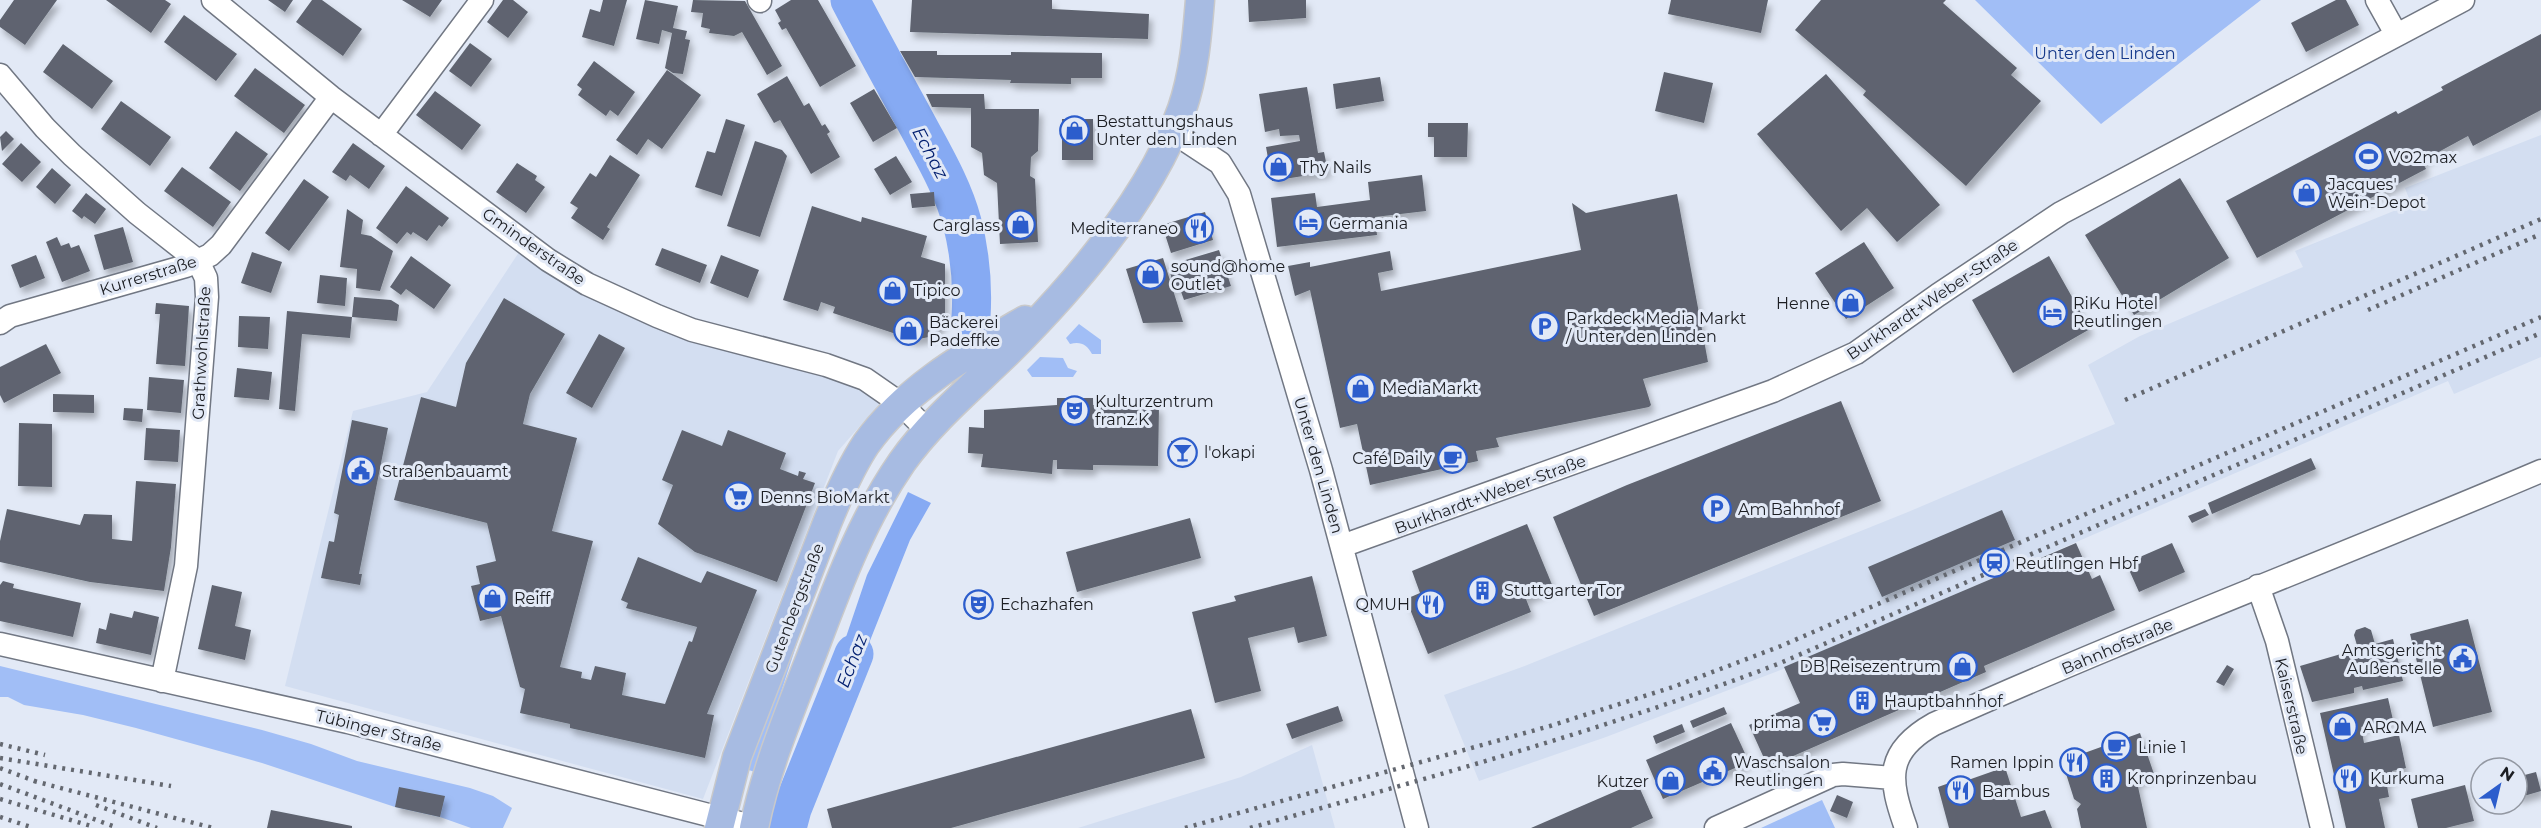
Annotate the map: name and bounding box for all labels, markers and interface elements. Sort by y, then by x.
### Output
park label: Unter den Linden [2034,44,2176,63]
place label: Bestattungshaus Unter den Linden [1096,112,1237,149]
shop icon: Bestattungshaus Unter den Linden [1059,114,1091,146]
water label: Echaz [907,123,953,183]
sports icon: VO2max [2352,141,2384,173]
place label: VO2max [2389,148,2458,167]
shop icon: Thy Nails [1263,151,1295,183]
place label: Thy Nails [1300,158,1372,177]
place label: Jacques' Wein-Depot [2327,175,2427,212]
shop icon: Jacques' Wein-Depot [2291,177,2323,209]
street label: Gminderstraße [479,204,589,289]
hotel icon: Germania [1292,207,1324,239]
shop icon: Carglass [1005,209,1037,241]
restaurant icon: Mediterraneo [1183,212,1215,244]
place label: Germania [1329,214,1408,233]
place label: Carglass [933,216,1000,235]
place label: Mediterraneo [1070,219,1178,238]
street label: Burkhardt+Weber-Straße [1843,235,2021,364]
street label: Kurrerstraße [97,252,199,299]
place label: sound@home Outlet [1171,257,1285,294]
shop icon: sound@home Outlet [1134,259,1166,291]
shop icon: Tipico [876,274,908,306]
place label: Tipico [913,281,961,300]
street label: Grathwohlstraße [189,286,214,420]
shop icon: Henne [1835,287,1867,319]
place label: Henne [1776,294,1830,313]
place label: RiKu Hotel Reutlingen [2073,294,2162,331]
hotel icon: RiKu Hotel Reutlingen [2036,296,2068,328]
place label: Parkdeck Media Markt / Unter den Linden [1565,309,1747,346]
parking icon: Parkdeck Media Markt / Unter den Linden [1529,311,1561,343]
place label: Bäckerei Padeffke [929,313,1000,350]
shop icon: Bäckerei Padeffke [892,315,924,347]
shop icon: MediaMarkt [1345,372,1377,404]
place label: MediaMarkt [1382,379,1479,398]
place label: Kulturzentrum franz.K [1095,392,1214,429]
theatre icon: Kulturzentrum franz.K [1058,394,1090,426]
street label: Unter den Linden [1290,395,1347,536]
bar icon: l'okapi [1167,436,1199,468]
cafe icon: Café Daily [1437,442,1469,474]
place label: l'okapi [1204,443,1255,462]
place label: Café Daily [1352,449,1432,468]
street label: Burkhardt+Weber-Straße [1392,451,1588,538]
public building icon: Straßenbauamt [345,455,377,487]
place label: Straßenbauamt [382,462,509,481]
supermarket icon: Denns BioMarkt [723,481,755,513]
place label: Denns BioMarkt [760,488,890,507]
parking icon: Am Bahnhof [1701,493,1733,525]
place label: Am Bahnhof [1738,500,1841,519]
street label: Gutenbergstraße [761,541,828,676]
station icon: Reutlingen Hbf [1978,547,2010,579]
place label: Reutlingen Hbf [2015,554,2138,573]
building icon: Stuttgarter Tor [1467,574,1499,606]
place label: Stuttgarter Tor [1504,581,1622,600]
shop icon: Reiff [477,582,509,614]
theatre icon: Echazhafen [963,588,995,620]
restaurant icon: QMUH [1415,588,1447,620]
place label: Reiff [514,589,551,608]
place label: Echazhafen [1000,595,1094,614]
place label: QMUH [1356,595,1410,614]
street label: Bahnhofstraße [2059,614,2176,679]
water label: Echaz [832,630,872,691]
place label: Amtsgericht Außenstelle [2342,641,2443,678]
public building icon: Amtsgericht Außenstelle [2447,643,2479,675]
shop icon: DB Reisezentrum [1946,650,1978,682]
street label: Kaiserstraße [2271,656,2312,756]
place label: DB Reisezentrum [1799,657,1941,676]
building icon: Hauptbahnhof [1847,685,1879,717]
place label: Hauptbahnhof [1884,692,2003,711]
street label: Tübinger Straße [314,706,444,755]
supermarket icon: prima [1806,706,1838,738]
shop icon: ARΩMA [2326,711,2358,743]
place label: prima [1753,713,1801,732]
place label: ARΩMA [2363,718,2427,737]
cafe icon: Linie 1 [2101,731,2133,763]
place label: Linie 1 [2138,738,2186,757]
restaurant icon: Ramen Ippin [2059,746,2091,778]
place label: Waschsalon Reutlingen [1734,753,1830,790]
place label: Ramen Ippin [1950,753,2054,772]
public building icon: Waschsalon Reutlingen [1697,755,1729,787]
north arrow [2469,756,2529,816]
building icon: Kronprinzenbau [2090,762,2122,794]
restaurant icon: Kurkuma [2333,762,2365,794]
text: N [2496,762,2518,785]
shop icon: Kutzer [1654,765,1686,797]
place label: Kronprinzenbau [2127,769,2257,788]
place label: Kurkuma [2370,769,2445,788]
place label: Kutzer [1597,772,1649,791]
restaurant icon: Bambus [1945,775,1977,807]
place label: Bambus [1982,782,2050,801]

